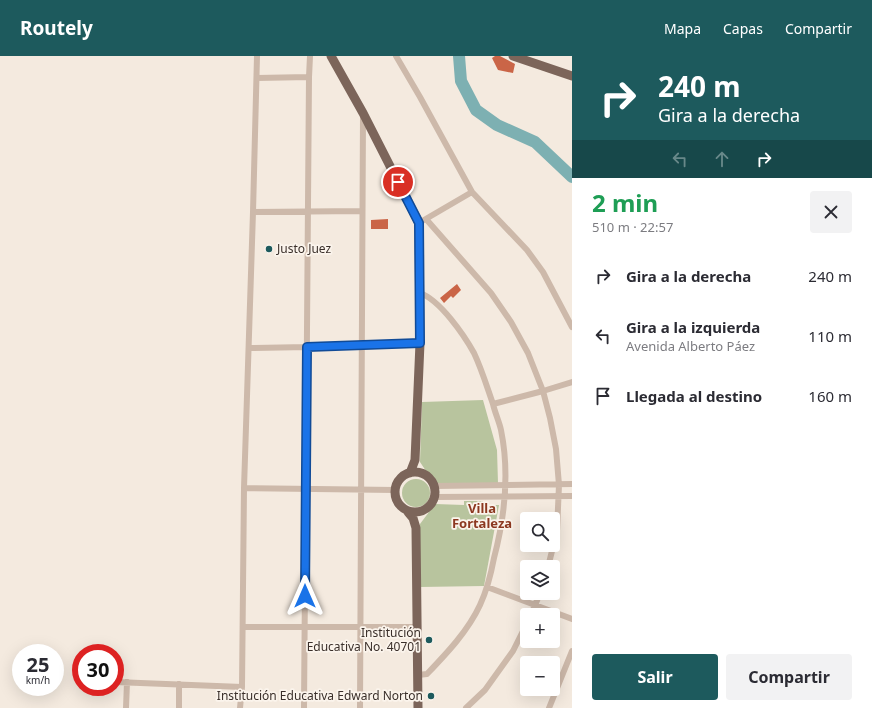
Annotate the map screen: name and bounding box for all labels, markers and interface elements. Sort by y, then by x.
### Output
text: Routely [20,15,93,41]
text: Mapa [664,19,701,38]
text: Capas [723,19,763,38]
text: Compartir [785,19,852,38]
text: 240 m [658,67,741,105]
icon: right [592,72,644,124]
text: Gira a la derecha [658,103,800,127]
icon: left [669,148,691,170]
icon: ahead [711,148,733,170]
icon: right [753,148,775,170]
pin [381,165,415,199]
icon: arrive [387,171,409,193]
text: 2 min [592,186,658,219]
button: close [810,191,852,233]
text: 510 m · 22:57 [592,218,673,236]
place label: Justo Juez [276,240,331,257]
marker: Justo Juez [264,244,274,254]
icon: right [592,265,614,287]
text: Gira a la derecha [626,266,751,286]
text: 240 m [808,266,852,286]
text: Gira a la izquierda [626,317,760,337]
icon: left [592,325,614,347]
text: 110 m [808,326,852,346]
text: Avenida Alberto Páez [626,337,755,355]
icon: arrive [592,385,614,407]
text: Llegada al destino [626,386,762,406]
text: 160 m [808,386,852,406]
district label: Villa Fortaleza [452,499,512,532]
map controls [520,512,560,696]
button: search [520,512,560,552]
button: layers [520,560,560,600]
position arrow [284,575,326,617]
button: + [520,608,560,648]
place label: Institución Educativa No. 40701 [307,624,421,655]
marker: Institución Educativa No. 40701 [424,635,434,645]
speed limit sign: 30 [72,644,124,696]
text: 25 [27,651,49,678]
button: Salir [592,654,718,700]
button: Compartir [726,654,852,700]
button: − [520,656,560,696]
text: km/h [26,673,50,687]
place label: Institución Educativa Edward Norton [217,687,423,704]
marker: Institución Educativa Edward Norton [426,691,436,701]

